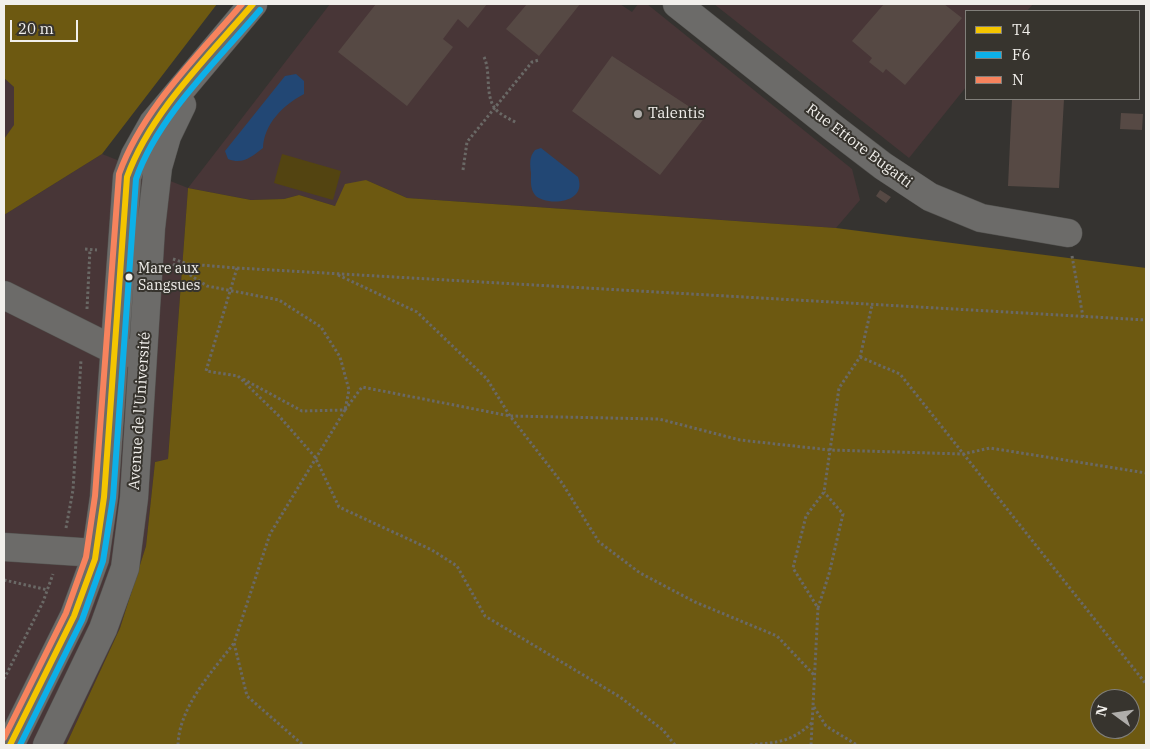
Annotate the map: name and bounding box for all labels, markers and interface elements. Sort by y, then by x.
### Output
scale bar [12,10,80,42]
legend [965,10,1140,100]
text: 20 m [18,19,54,38]
text: T4 [1012,20,1031,39]
text: F6 [1012,45,1030,64]
text: N [1012,70,1024,89]
street label: Rue Ettore Bugatti [802,100,916,192]
place label: Talentis [648,105,705,123]
marker: Talentis [632,108,644,120]
place label: Mare aux Sangsues [138,261,200,294]
marker: Mare aux Sangsues [124,272,134,282]
street label: Avenue de l'Université [125,331,155,491]
north arrow [1090,689,1140,739]
text: N [1091,703,1111,718]

